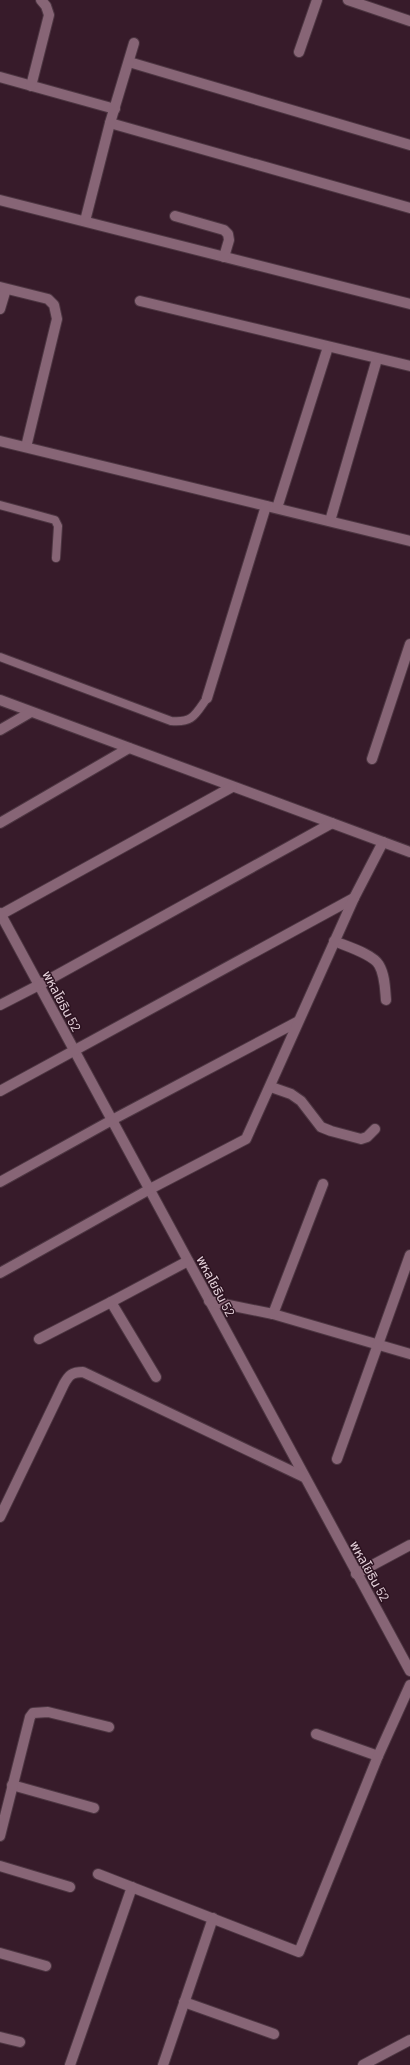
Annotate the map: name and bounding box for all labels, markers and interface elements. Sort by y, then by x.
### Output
street label: พหลโยธิน 52 [39,968,85,1034]
street label: พหลโยธิน 52 [193,1253,239,1319]
street label: พหลโยธิน 52 [347,1538,393,1604]

